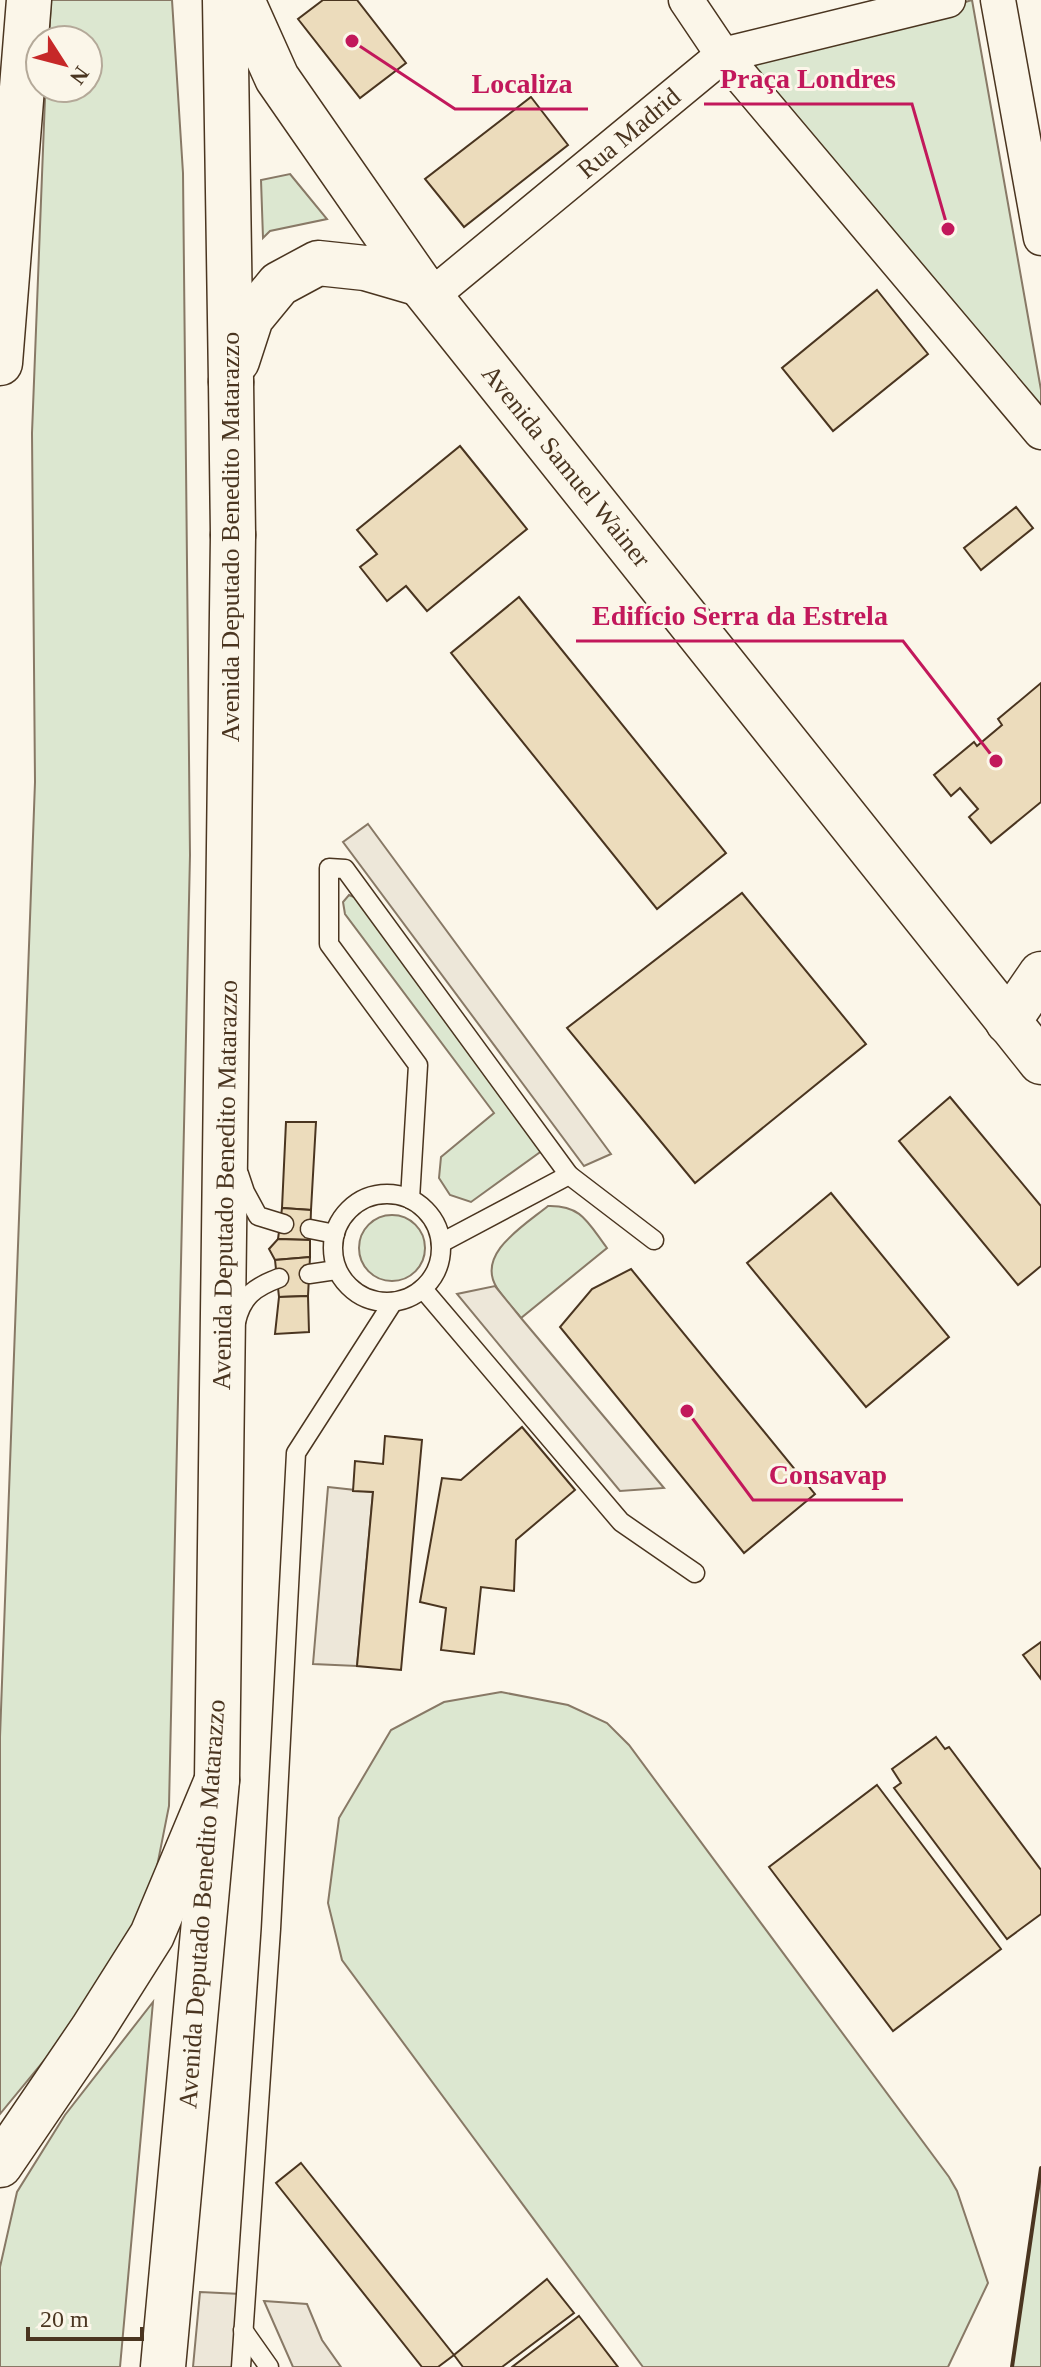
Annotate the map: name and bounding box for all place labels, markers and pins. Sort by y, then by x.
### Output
callout: Praça Londres [704,52,912,104]
callout: Localiza [455,57,588,109]
callout: Edifício Serra da Estrela [576,589,903,641]
callout: Consavap [753,1448,903,1500]

